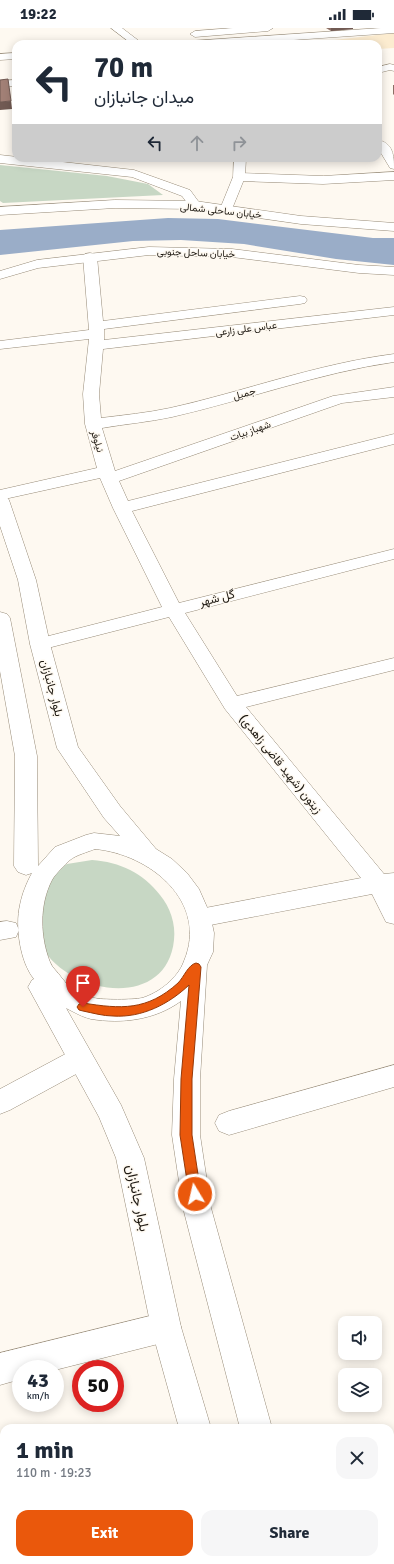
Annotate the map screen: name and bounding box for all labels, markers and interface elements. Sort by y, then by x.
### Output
text: 19:22 [20,5,57,23]
text: 70 m [94,51,153,85]
icon: left [28,56,80,108]
text: میدان جانبازان [94,86,194,108]
icon: left [144,132,166,154]
icon: ahead [186,132,208,154]
icon: right [228,132,250,154]
street label: خیابان ساحلی شمالی [179,201,263,221]
street label: خیابان ساحل جنوبی [157,246,236,260]
street label: عباس علی زارعی [215,319,278,339]
street label: جمیل [232,385,257,403]
street label: شهباز بیات [228,418,272,444]
street label: نیلوفر [88,428,106,454]
street label: گل شهر [197,587,236,610]
street label: بلوار جانبازان [37,658,66,718]
street label: زیتون (شهید قاضی زاهدی) [236,712,325,817]
pin [66,966,100,1007]
icon: arrive [72,972,94,994]
street label: بلوار جانبازان [122,1163,153,1233]
position arrow [174,1173,216,1215]
map controls [338,1316,382,1412]
button: sound [338,1316,382,1360]
speed limit sign: 50 [72,1360,124,1412]
text: 43 [27,1368,49,1393]
button: layers [338,1368,382,1412]
text: km/h [27,1390,49,1402]
text: 1 min [16,1435,74,1465]
button: close [336,1437,378,1479]
text: 110 m · 19:23 [16,1465,92,1481]
button: Exit [16,1510,193,1556]
button: Share [201,1510,378,1556]

